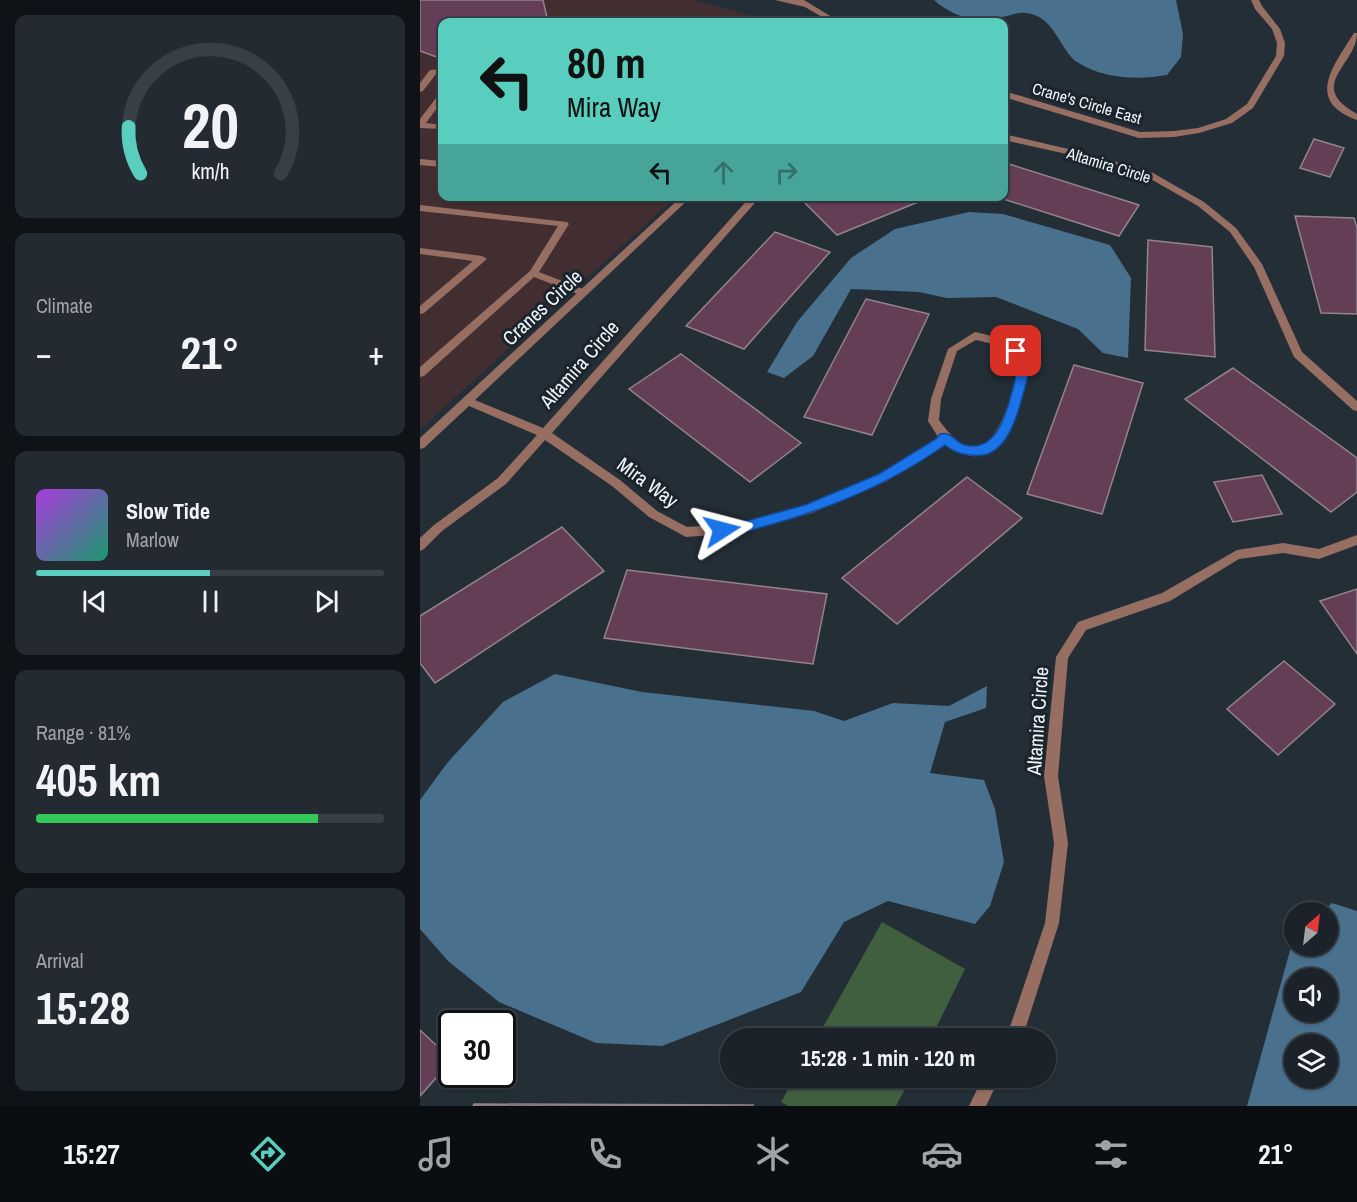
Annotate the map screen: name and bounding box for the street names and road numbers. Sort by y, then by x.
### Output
street label: Crane's Circle East [1030,77,1144,129]
street label: Altamira Circle [1063,142,1154,188]
street label: Cranes Circle [496,263,588,351]
street label: Altamira Circle [533,314,625,415]
street label: Mira Way [612,451,685,514]
street label: Altamira Circle [1020,666,1054,777]

